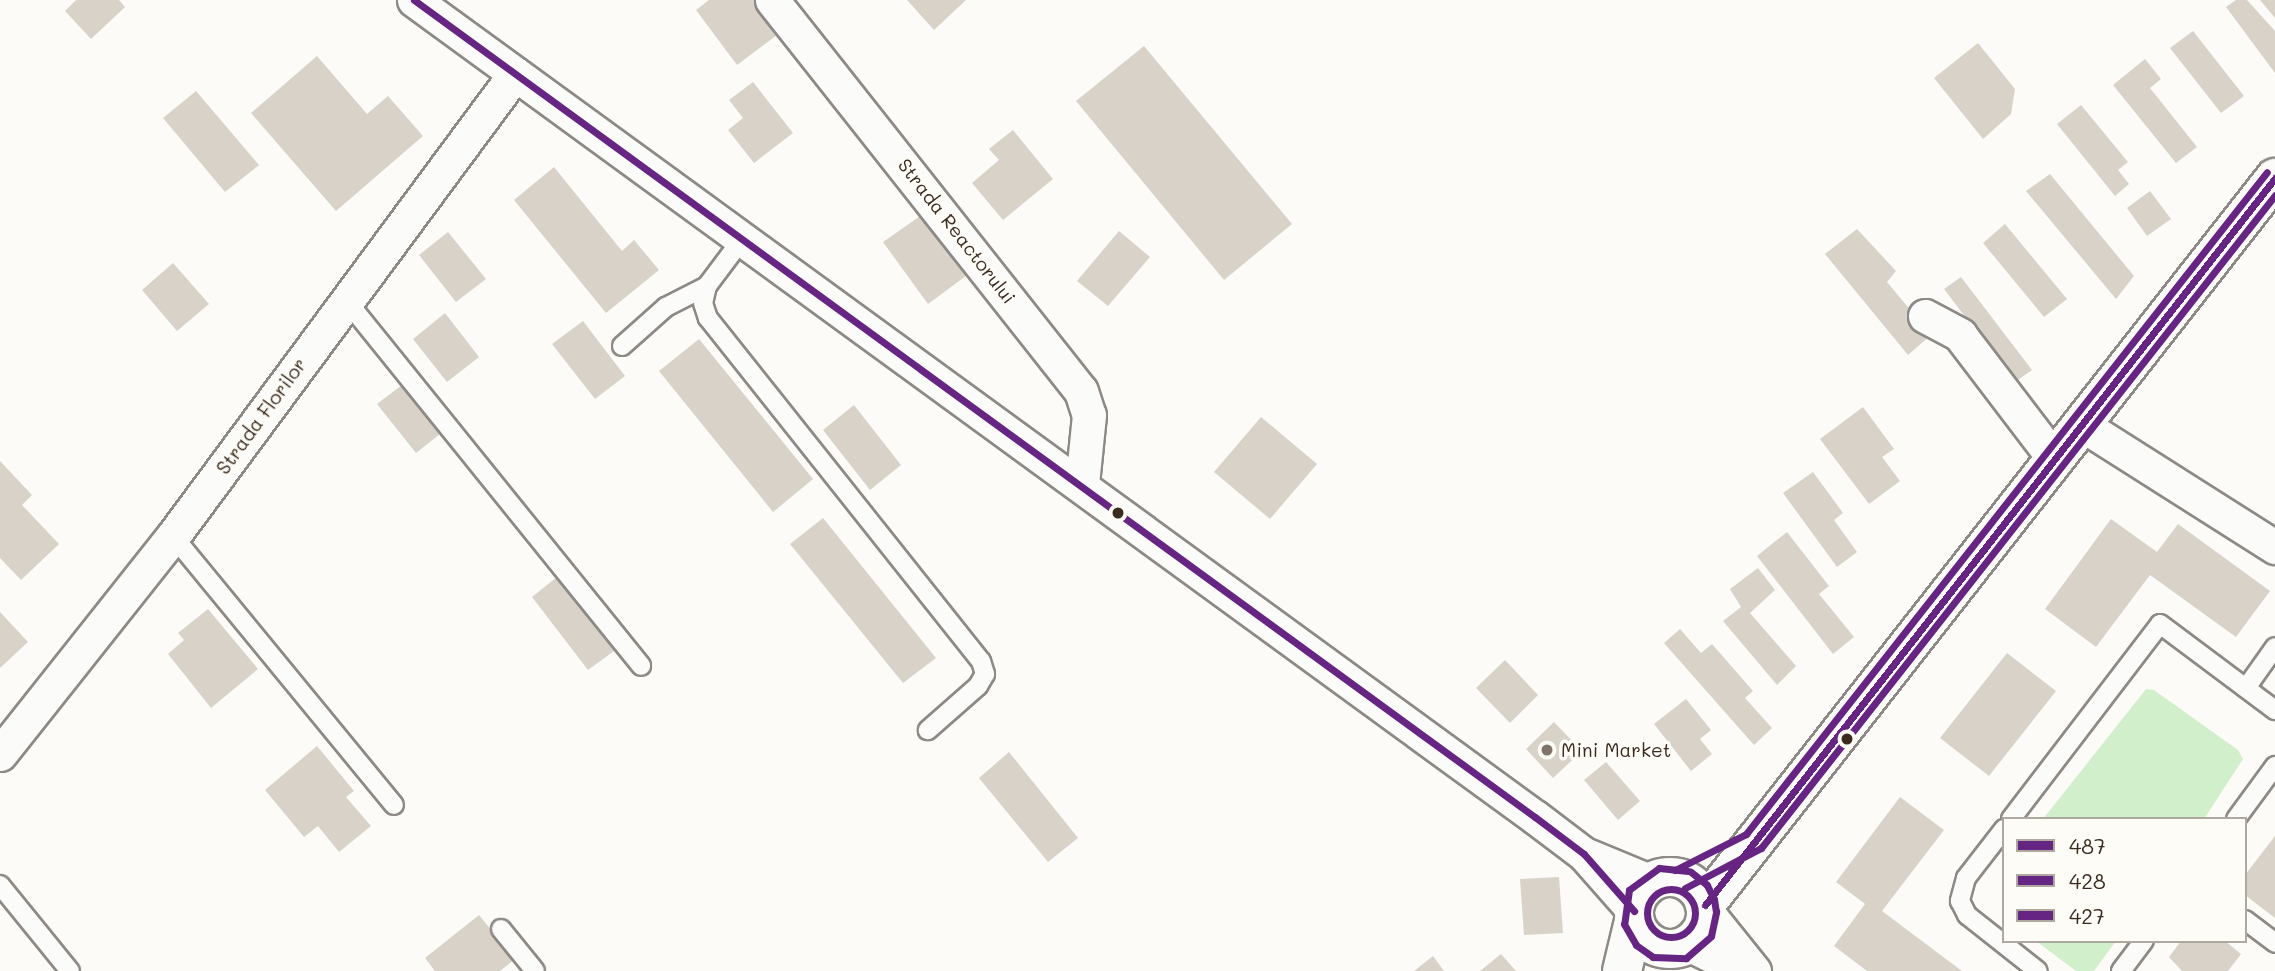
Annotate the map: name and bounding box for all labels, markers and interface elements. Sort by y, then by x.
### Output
street label: Strada Reactorului [893,154,1021,308]
street label: Strada Florilor [211,353,311,479]
unlabelled marker [1111,506,1125,520]
unlabelled marker [1840,732,1854,746]
place label: Mini Market [1561,739,1671,761]
marker: Mini Market [1539,742,1555,758]
legend [2002,817,2247,943]
text: 487 [2069,832,2106,859]
text: 428 [2069,867,2106,894]
text: 427 [2069,902,2105,929]

